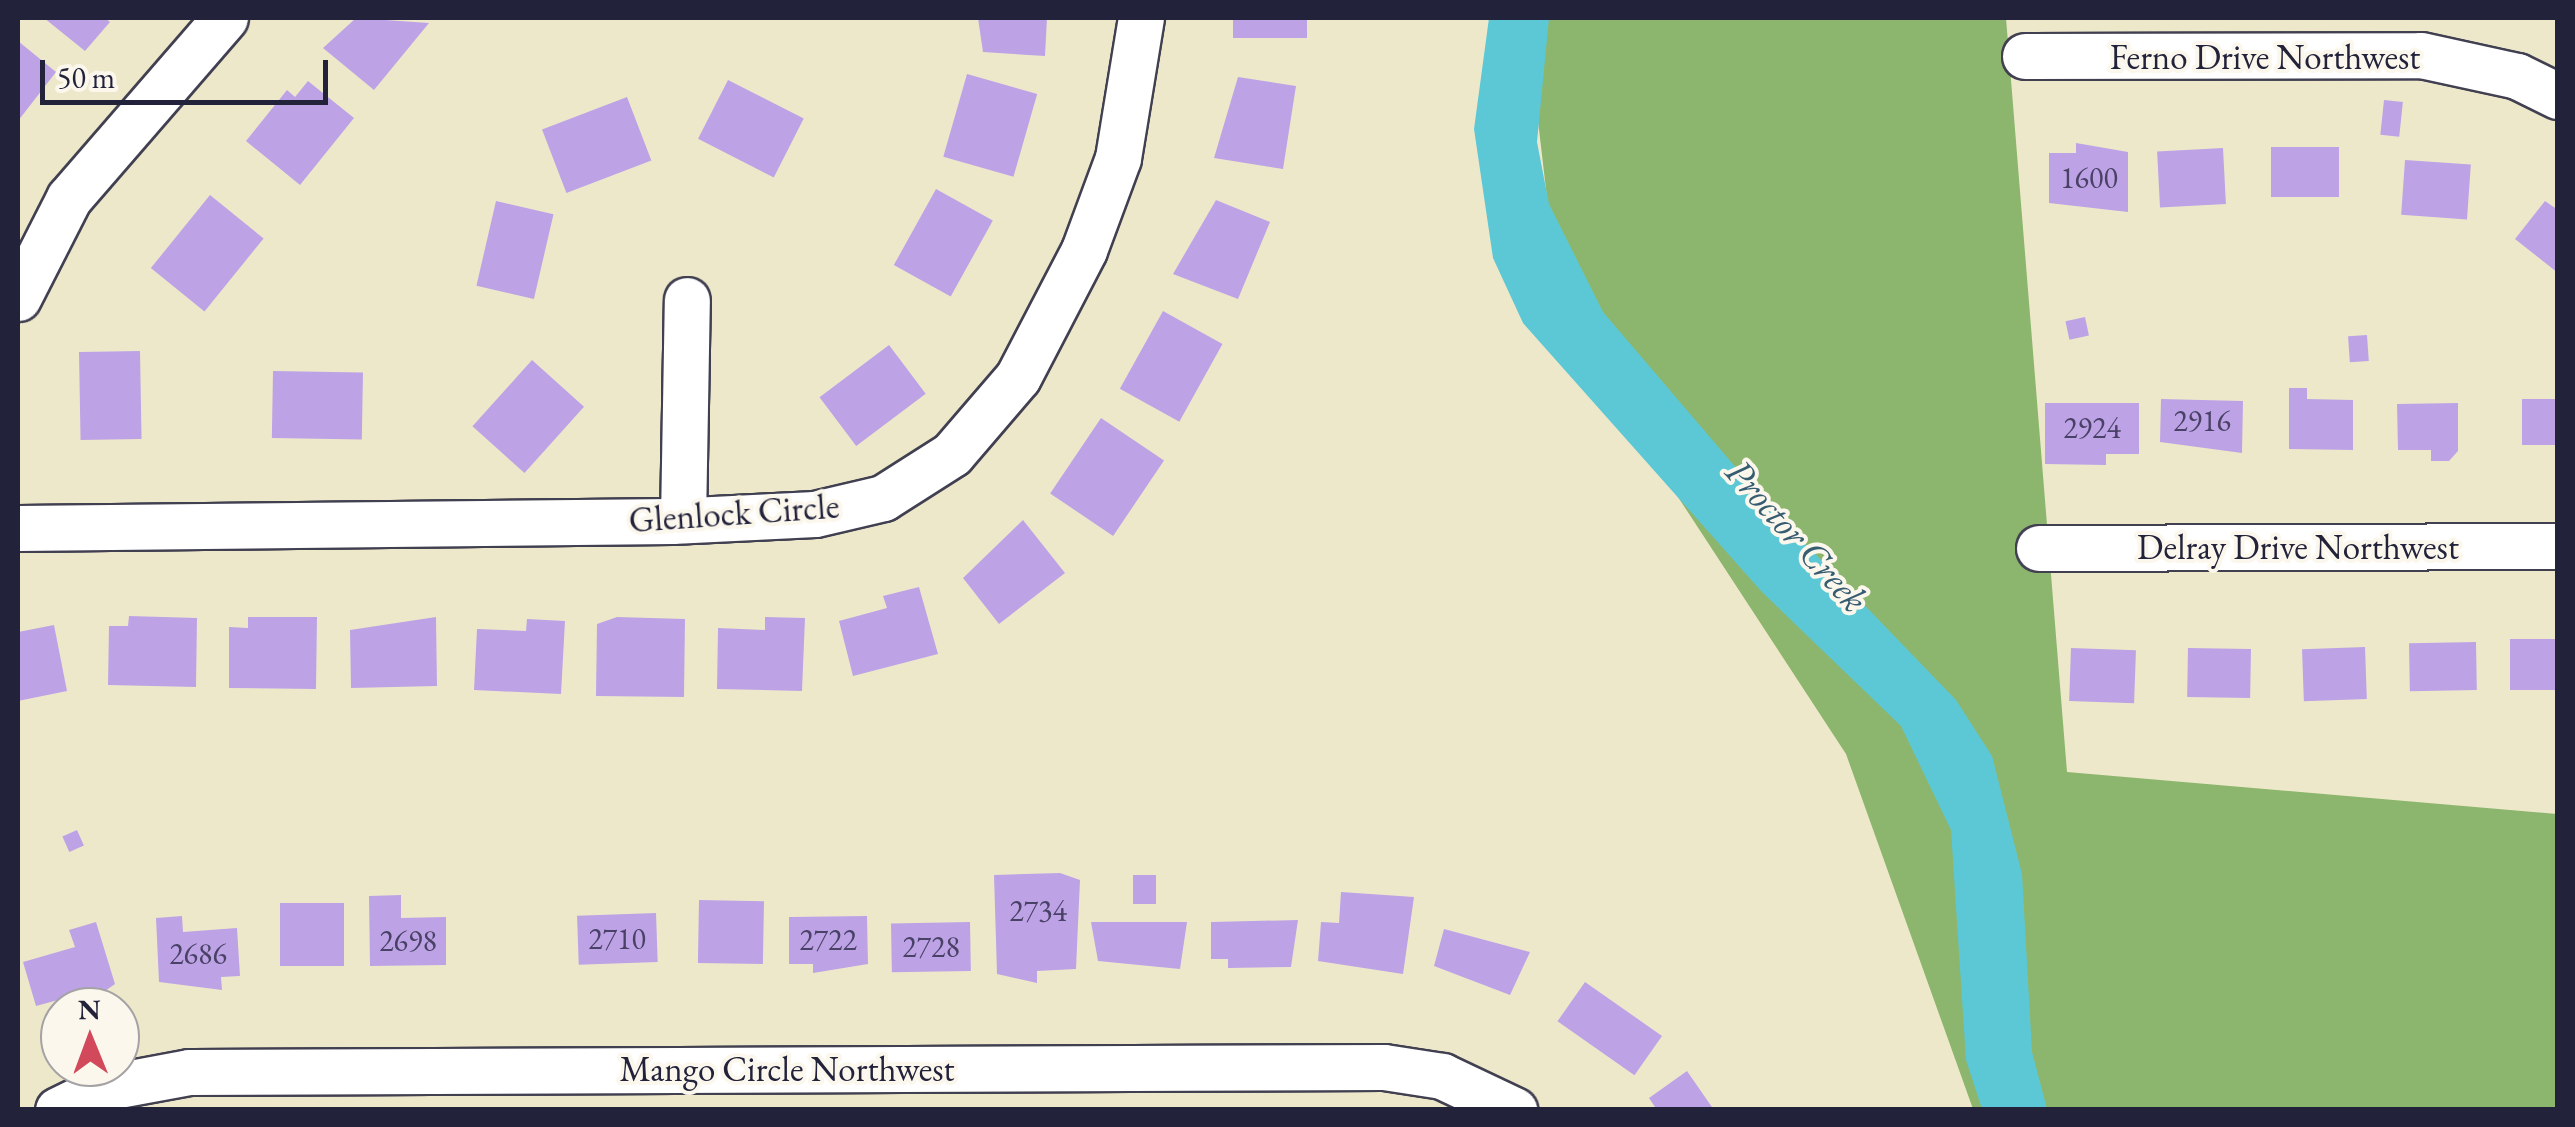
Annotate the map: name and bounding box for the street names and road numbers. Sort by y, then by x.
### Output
street label: Ferno Drive Northwest [2110,36,2420,78]
street label: Glenlock Circle [627,485,841,541]
street label: Delray Drive Northwest [2137,526,2459,568]
street label: Mango Circle Northwest [619,1048,955,1090]

